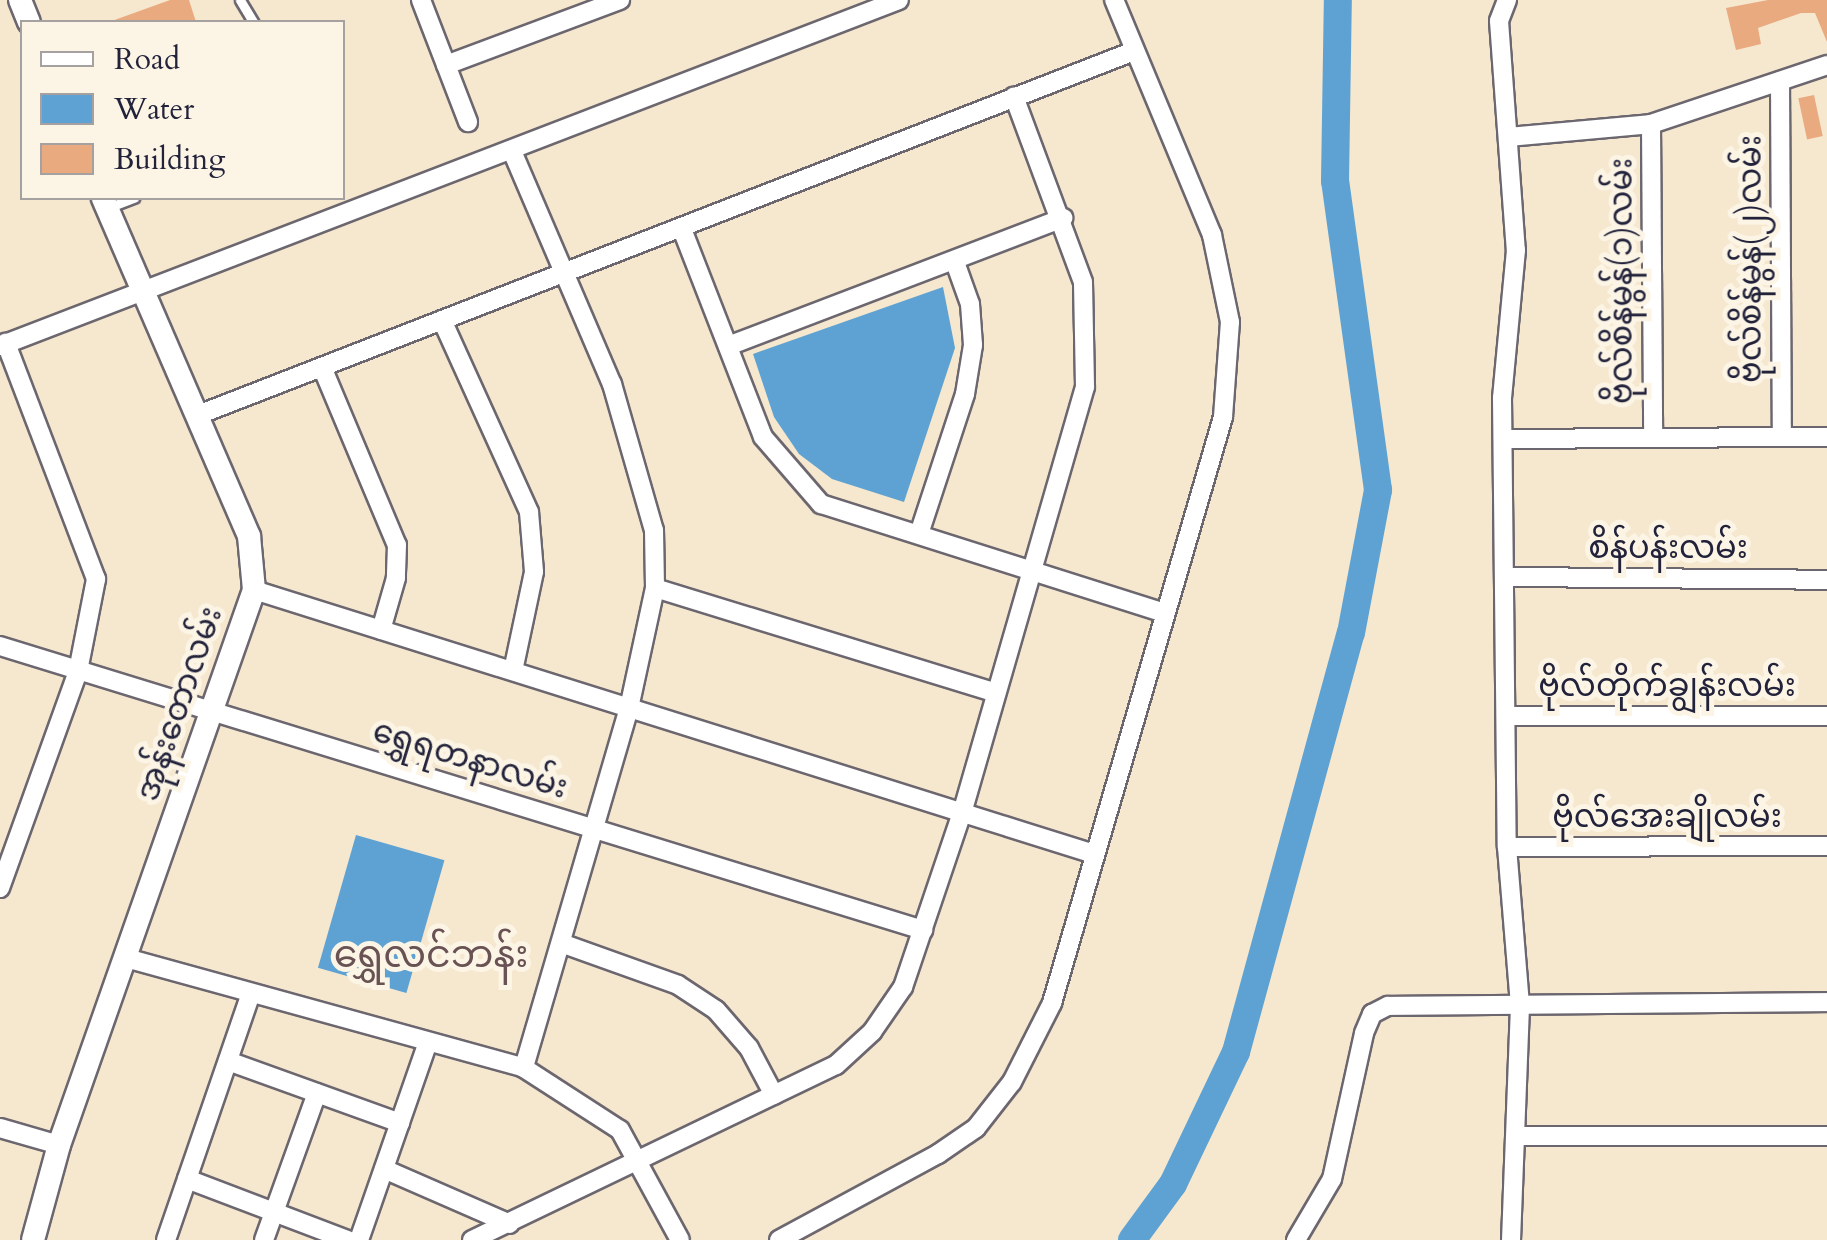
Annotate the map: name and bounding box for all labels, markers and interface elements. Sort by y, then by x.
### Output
legend [20,20,345,200]
text: Road [114,39,180,80]
text: Water [114,89,194,130]
street label: ဗိုလ်စိန်မွန်(၂)လမ်း [1732,135,1770,383]
text: Building [114,139,225,180]
street label: ဗိုလ်စိန်မွန်(၁)လမ်း [1603,158,1641,404]
street label: စိန်ပန်းလမ်း [1588,529,1748,567]
street label: အုန်းတောလမ်း [129,602,231,806]
street label: ဗိုလ်တိုက်ချွန်းလမ်း [1538,667,1796,705]
street label: ရွှေရတနာလမ်း [368,712,572,808]
street label: ဗိုလ်အေးချိုလမ်း [1552,798,1782,836]
district label: ရွှေလင်ဘန်း [334,933,528,979]

